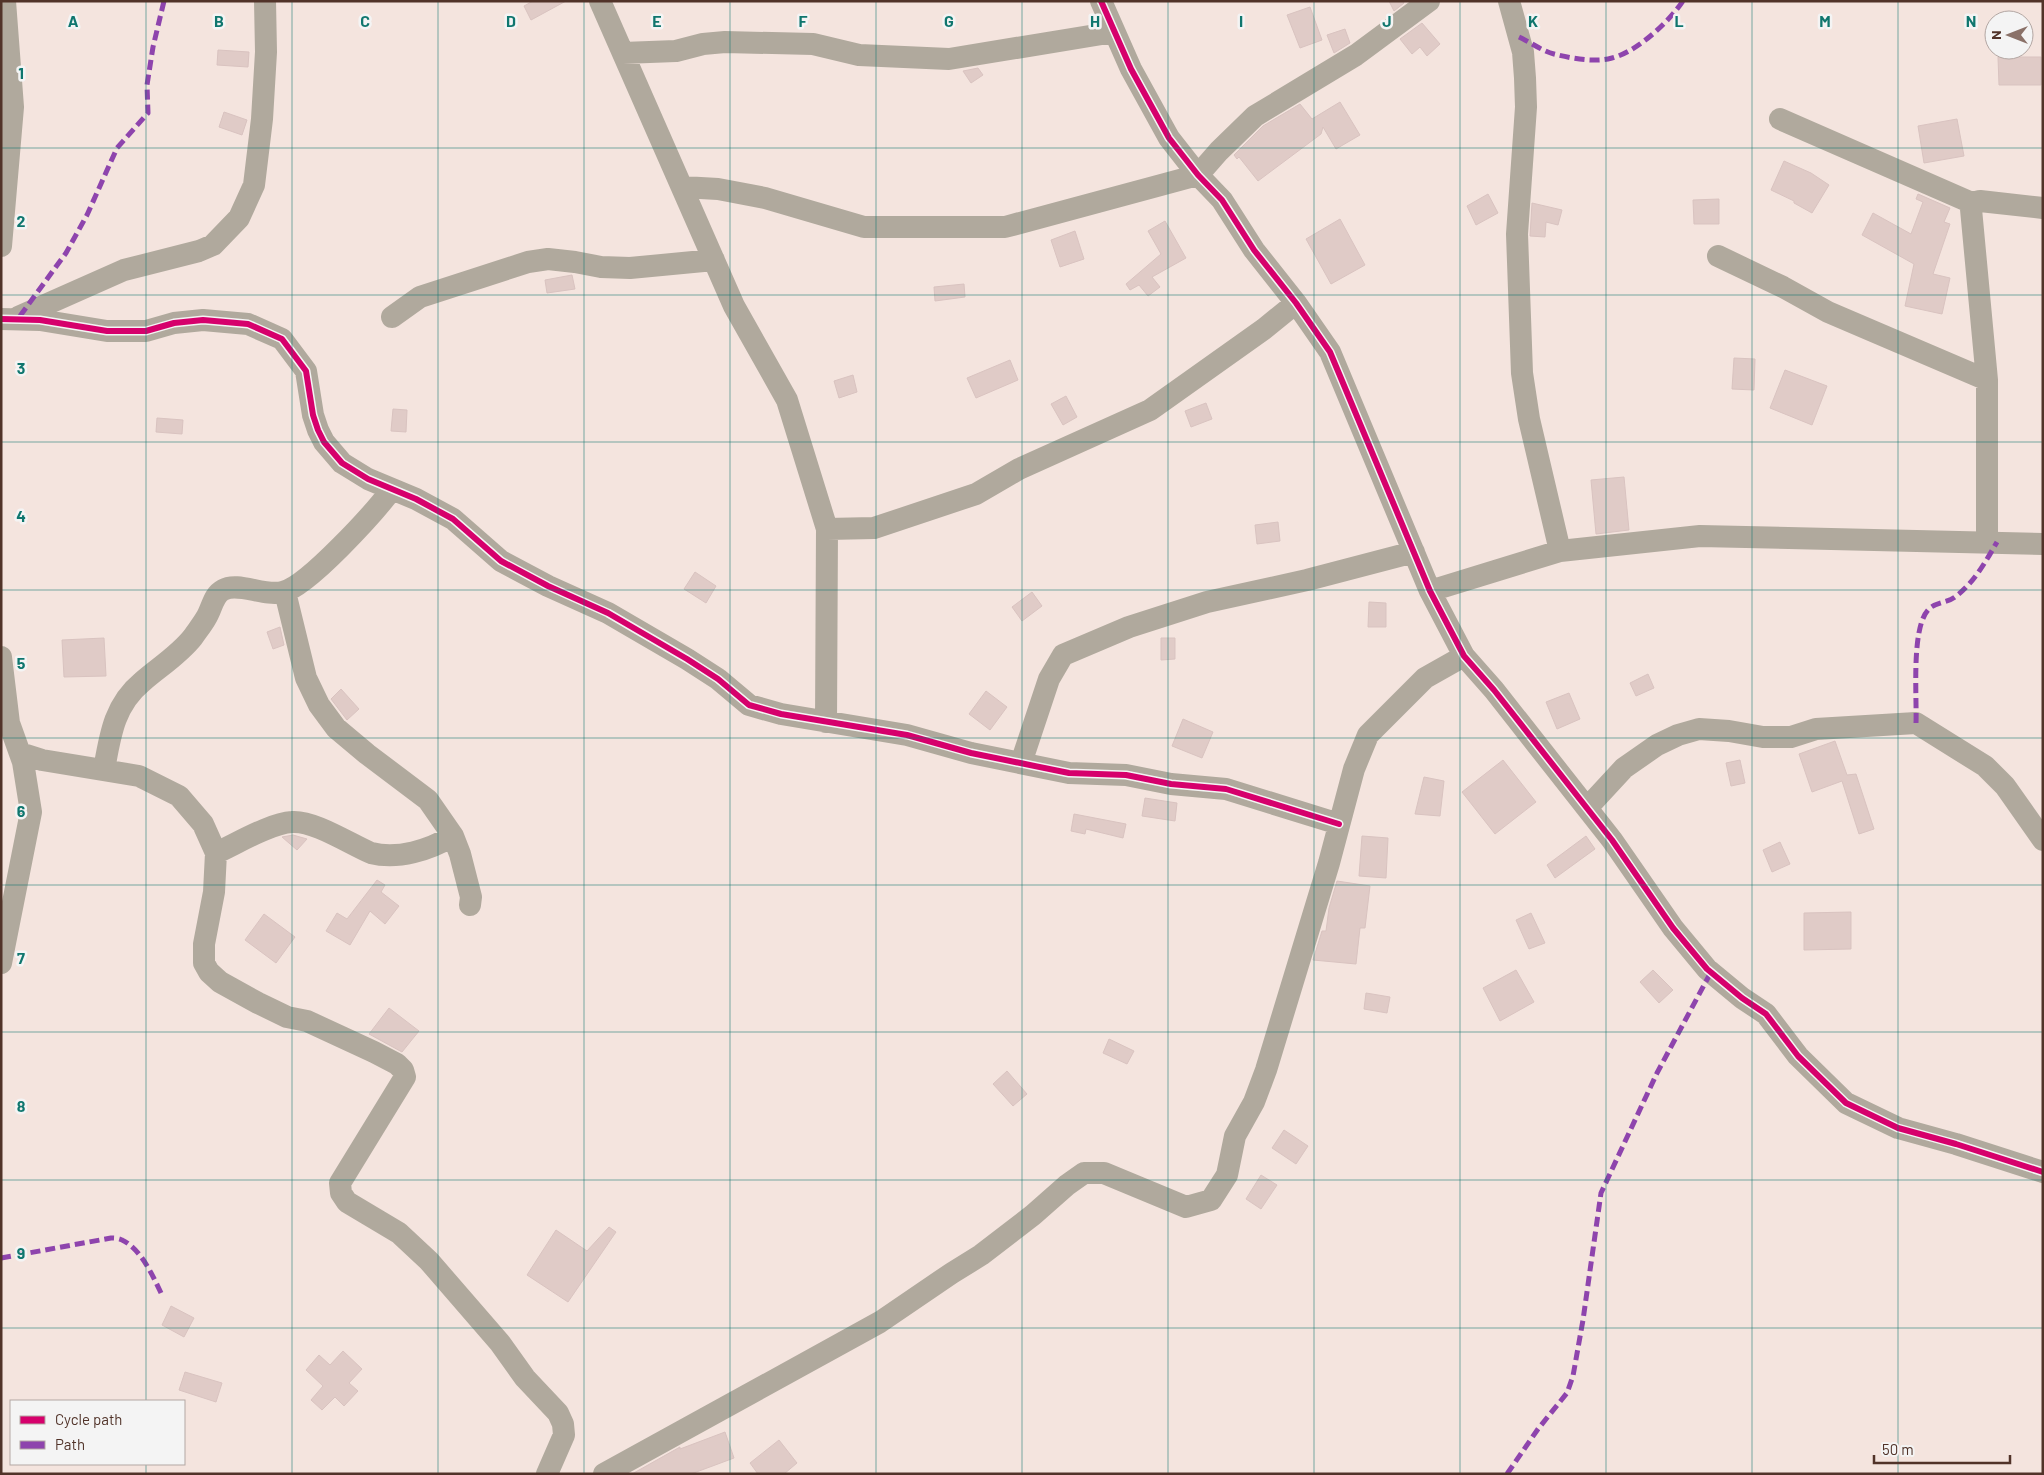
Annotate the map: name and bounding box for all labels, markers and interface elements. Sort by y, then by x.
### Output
north arrow [1984,10,2034,60]
text: A [68,11,79,30]
text: B [214,11,224,30]
text: C [360,11,370,30]
text: D [506,11,516,30]
text: E [652,11,662,30]
text: F [799,11,808,30]
text: G [944,11,954,30]
text: H [1090,11,1100,30]
text: I [1239,11,1243,30]
text: J [1382,11,1392,30]
text: K [1528,11,1538,30]
text: L [1674,11,1684,30]
text: M [1819,11,1831,30]
text: N [1966,11,1976,30]
text: N [1987,30,2004,40]
text: 1 [18,63,24,82]
text: 2 [17,211,26,230]
text: 3 [17,358,25,377]
text: 4 [16,506,26,525]
text: 5 [17,653,26,672]
text: 6 [17,801,26,820]
text: 7 [17,948,25,967]
text: 8 [17,1096,26,1115]
text: 9 [17,1243,25,1262]
legend [10,1400,185,1465]
text: Cycle path [55,1410,122,1428]
scale bar [1874,1432,2010,1464]
text: Path [55,1435,85,1453]
text: 50 m [1882,1440,1914,1458]

